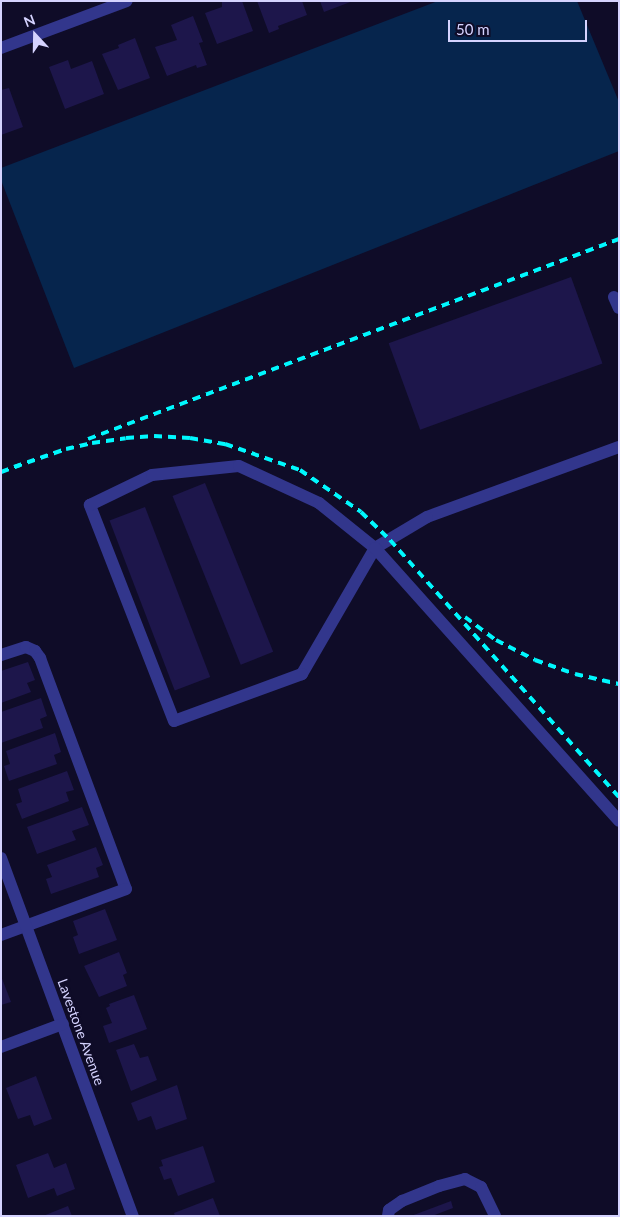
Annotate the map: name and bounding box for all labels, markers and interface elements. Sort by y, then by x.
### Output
north arrow [10,10,60,60]
scale bar [450,10,589,42]
text: N [21,11,38,30]
text: 50 m [456,20,490,38]
street label: Lavestone Avenue [54,976,108,1088]

